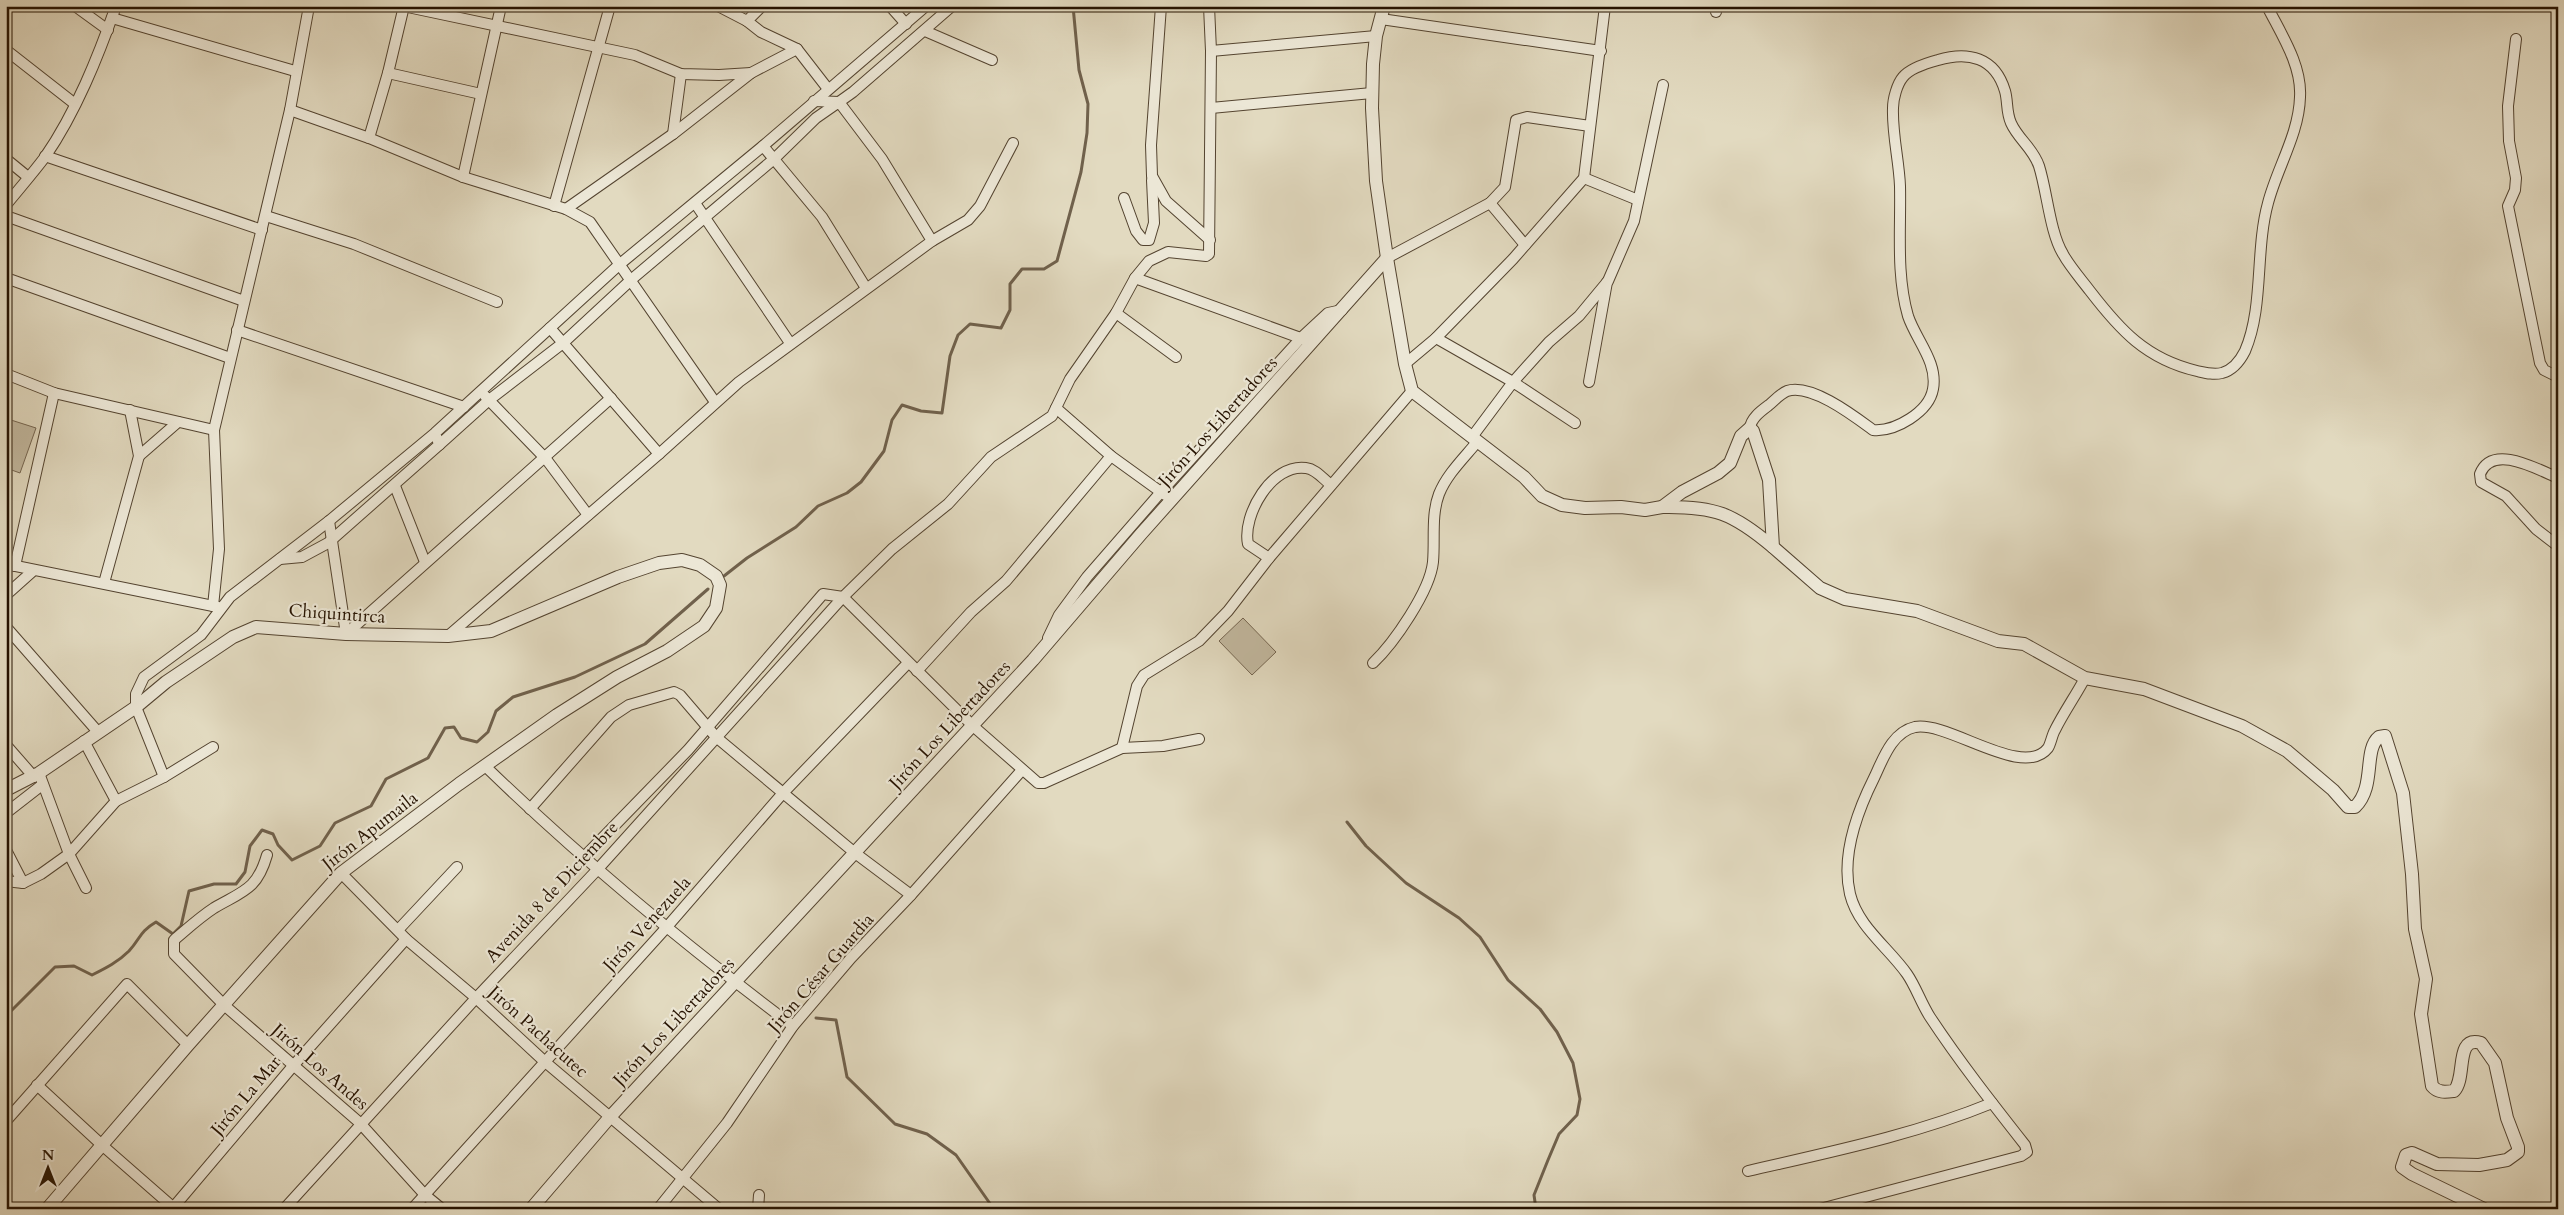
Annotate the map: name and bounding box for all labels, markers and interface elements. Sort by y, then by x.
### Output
street label: Jirón Los Libertadores [1151,351,1283,495]
street label: Chiquintirca [288,598,386,630]
street label: Jirón Los Libertadores [882,655,1016,797]
street label: Jirón Apumaila [315,786,423,878]
street label: Avenida 8 de Diciembre [480,816,624,968]
street label: Jirón Venezuela [595,871,697,979]
street label: Jirón César Guardia [760,908,880,1040]
street label: Jirón Los Libertadores [606,952,740,1094]
street label: Jirón Pachacutec [480,978,594,1084]
street label: Jirón Los Andes [264,1016,374,1116]
street label: Jirón La Mar [203,1050,287,1144]
north arrow [22,1142,72,1192]
text: N [42,1146,54,1165]

